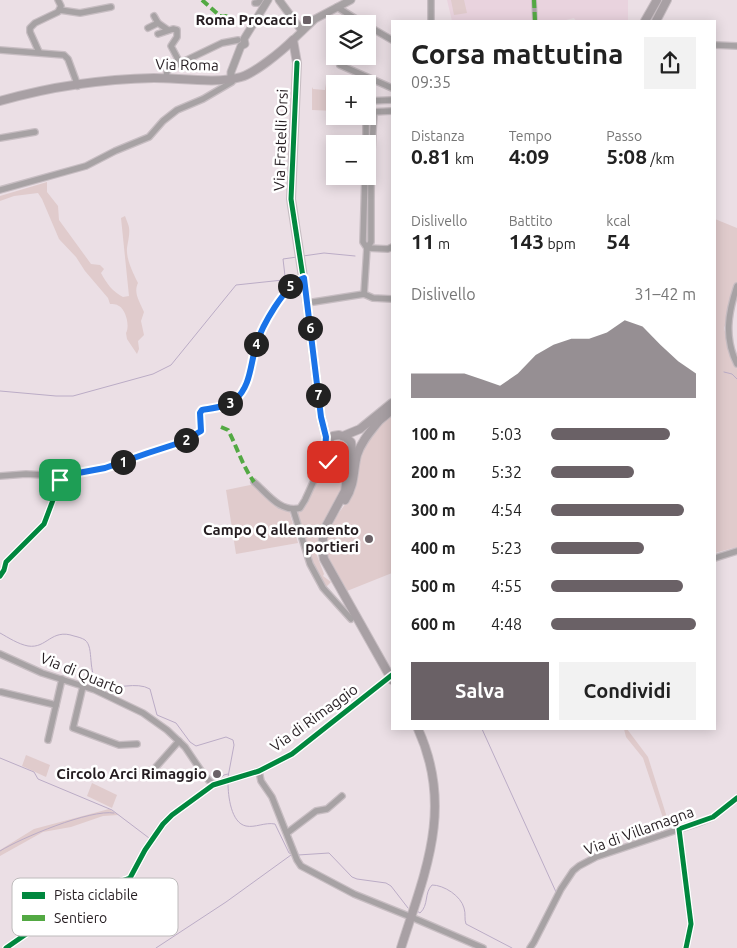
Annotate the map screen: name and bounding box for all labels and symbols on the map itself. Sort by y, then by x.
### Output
place label: Roma Procacci [195,11,297,28]
marker: Roma Procacci [301,14,313,26]
street label: Via Roma [155,55,219,74]
street label: Via Fratelli Orsi [270,89,291,191]
pin: 5 [278,274,302,298]
pin: 6 [298,316,322,340]
pin: 4 [244,332,268,356]
pin: 7 [306,382,330,408]
pin: 3 [218,390,242,416]
pin: 2 [174,428,198,452]
pin [307,441,349,483]
pin: 1 [110,450,136,474]
pin [39,459,81,501]
place label: Campo Q allenamento portieri [203,521,359,555]
marker: Campo Q allenamento portieri [363,533,375,545]
street label: Via di Quarto [38,649,127,698]
street label: Via di Rimaggio [267,680,361,755]
place label: Circolo Arci Rimaggio [56,765,207,782]
marker: Circolo Arci Rimaggio [211,768,223,780]
street label: Via di Villamagna [582,803,696,858]
legend [12,878,178,936]
text: Pista ciclabile [54,887,138,903]
text: Sentiero [54,910,107,926]

